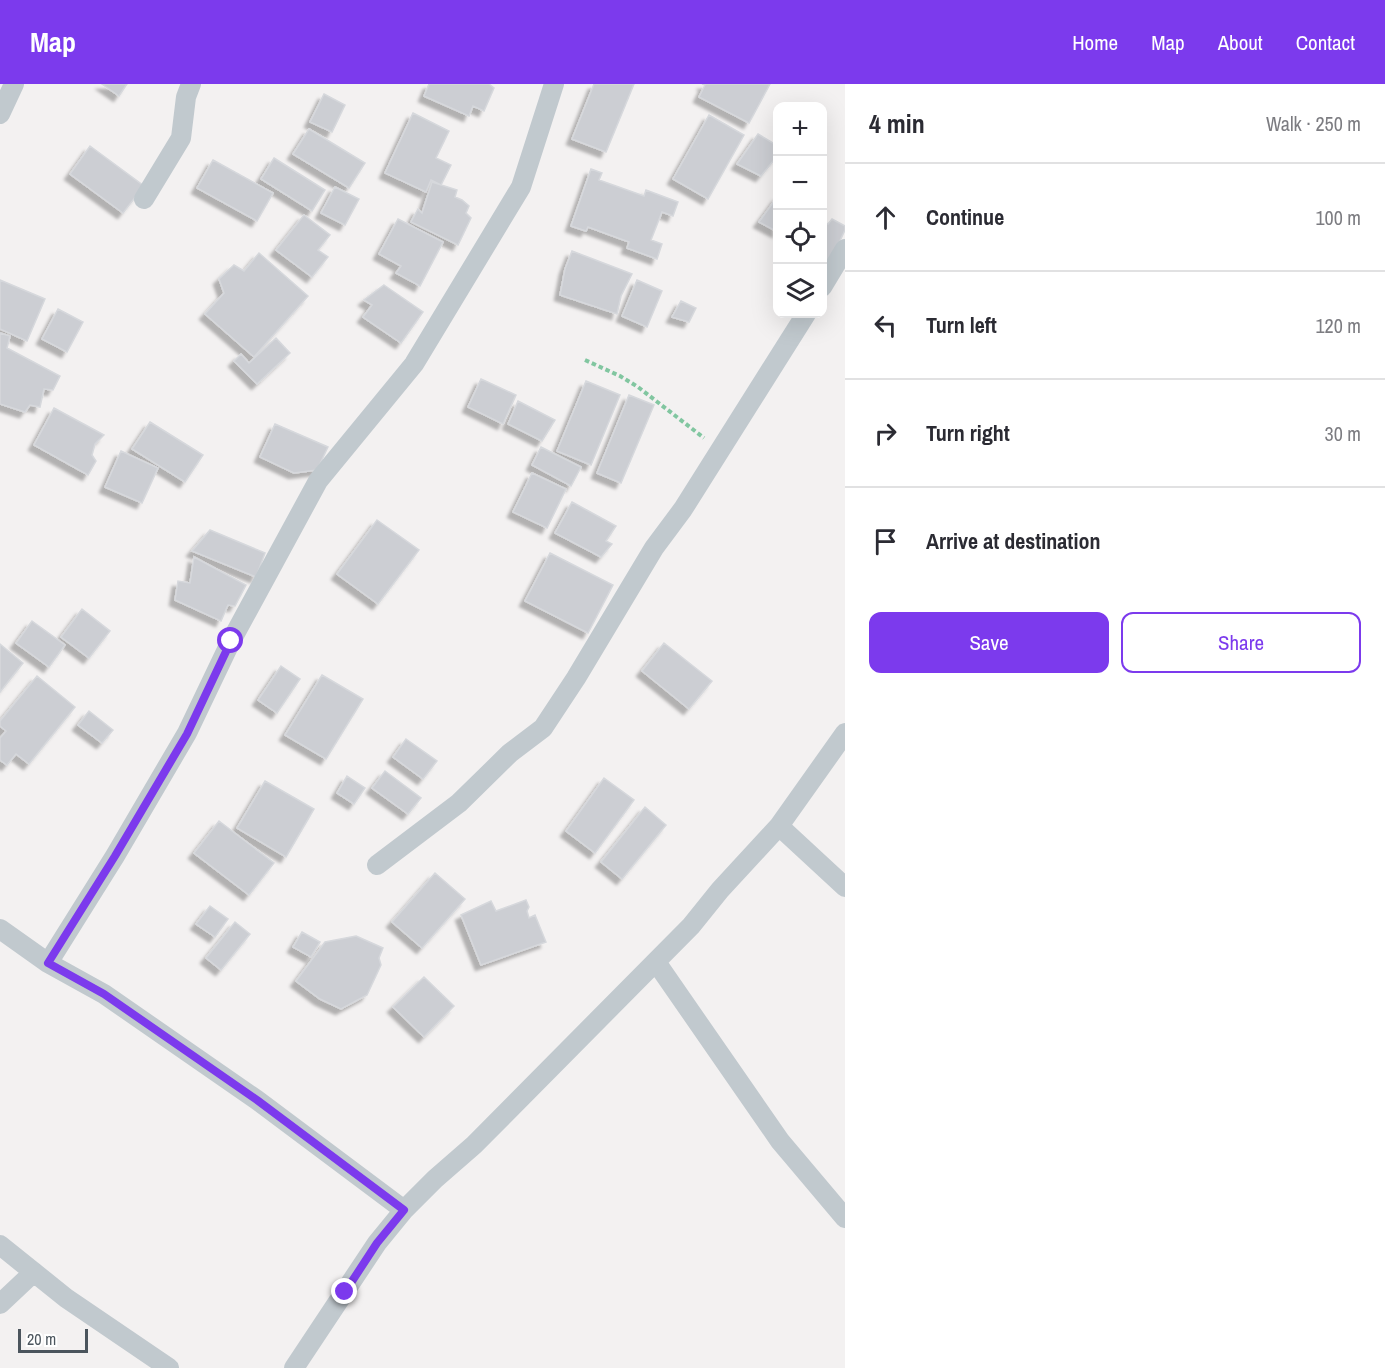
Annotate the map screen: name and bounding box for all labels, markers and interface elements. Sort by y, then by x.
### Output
text: Map [30,23,76,61]
text: Home [1072,28,1118,57]
text: Map [1151,28,1185,57]
text: About [1218,28,1263,57]
text: Contact [1296,28,1355,57]
map controls [773,102,827,318]
button: + [773,102,827,156]
text: 4 min [869,106,925,141]
text: Walk · 250 m [1266,110,1361,137]
button: − [773,156,827,210]
icon: ahead [869,201,902,234]
text: Continue [926,202,1004,232]
text: 100 m [1315,204,1361,231]
button: locate [773,210,827,264]
button: layers [773,264,827,318]
icon: left [869,309,902,342]
text: Turn left [926,310,997,340]
text: 120 m [1315,312,1361,339]
icon: right [869,417,902,450]
text: Turn right [926,418,1010,448]
text: 30 m [1325,420,1361,447]
icon: arrive [869,525,902,558]
text: Arrive at destination [926,526,1100,556]
button: Save [869,612,1109,673]
button: Share [1121,612,1361,673]
route start [217,627,243,653]
route end [331,1278,357,1304]
scale bar [18,1326,88,1354]
text: 20 m [27,1328,56,1350]

